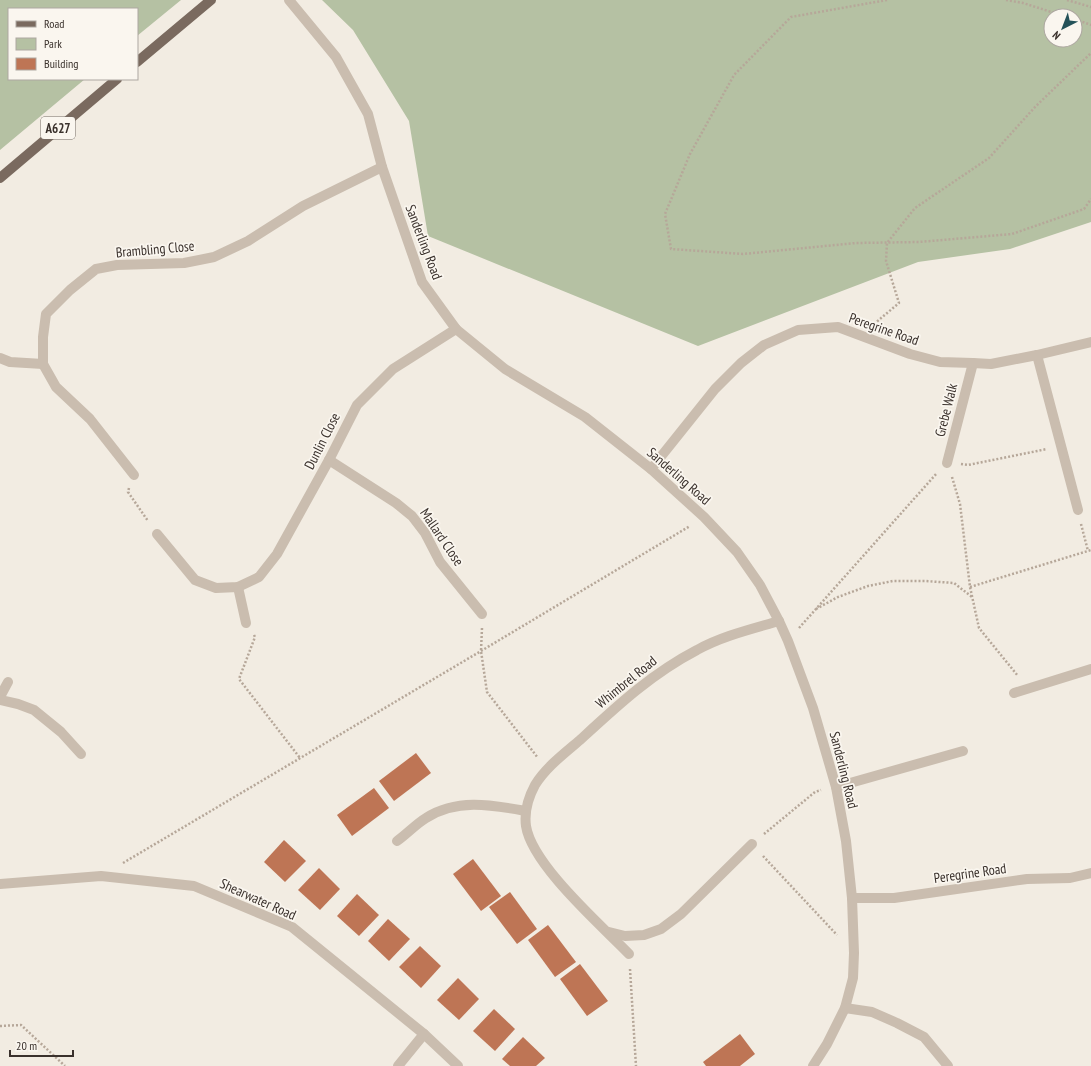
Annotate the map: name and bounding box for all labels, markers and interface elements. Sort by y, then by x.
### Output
legend [8,8,138,80]
north arrow [1043,8,1083,48]
text: Road [44,16,64,31]
text: N [1049,28,1063,43]
text: Park [44,36,62,51]
text: Building [44,56,79,71]
road number: A627 [41,117,75,139]
street label: Sanderling Road [401,202,447,282]
street label: Brambling Close [115,237,195,261]
street label: Peregrine Road [847,309,921,349]
street label: Grebe Walk [931,381,961,439]
street label: Dunlin Close [300,409,344,472]
street label: Sanderling Road [643,443,715,509]
street label: Mallard Close [416,505,468,569]
street label: Whimbrel Road [592,652,660,712]
street label: Sanderling Road [826,730,862,810]
street label: Peregrine Road [933,859,1007,887]
street label: Shearwater Road [217,874,299,924]
scale bar [10,1032,73,1058]
text: 20 m [16,1038,37,1053]

